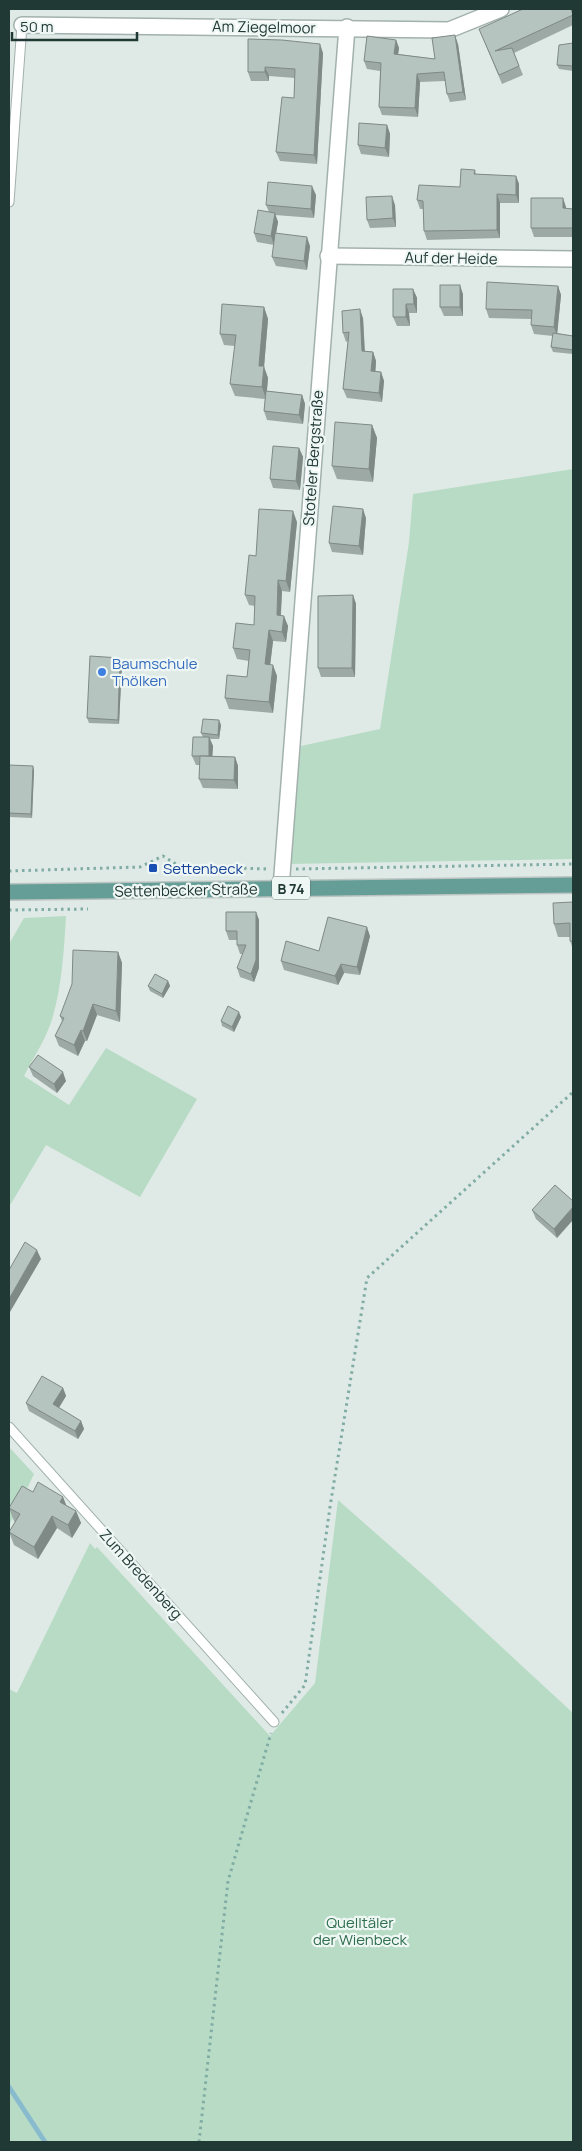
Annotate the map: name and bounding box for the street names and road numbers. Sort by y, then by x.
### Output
street label: Am Ziegelmoor [212,16,317,38]
street label: Auf der Heide [404,247,498,269]
street label: Stoteler Bergstraße [298,389,328,527]
road number: B 74 [272,876,310,900]
street label: Settenbecker Straße [114,878,258,902]
street label: Zum Bredenberg [95,1524,187,1624]

